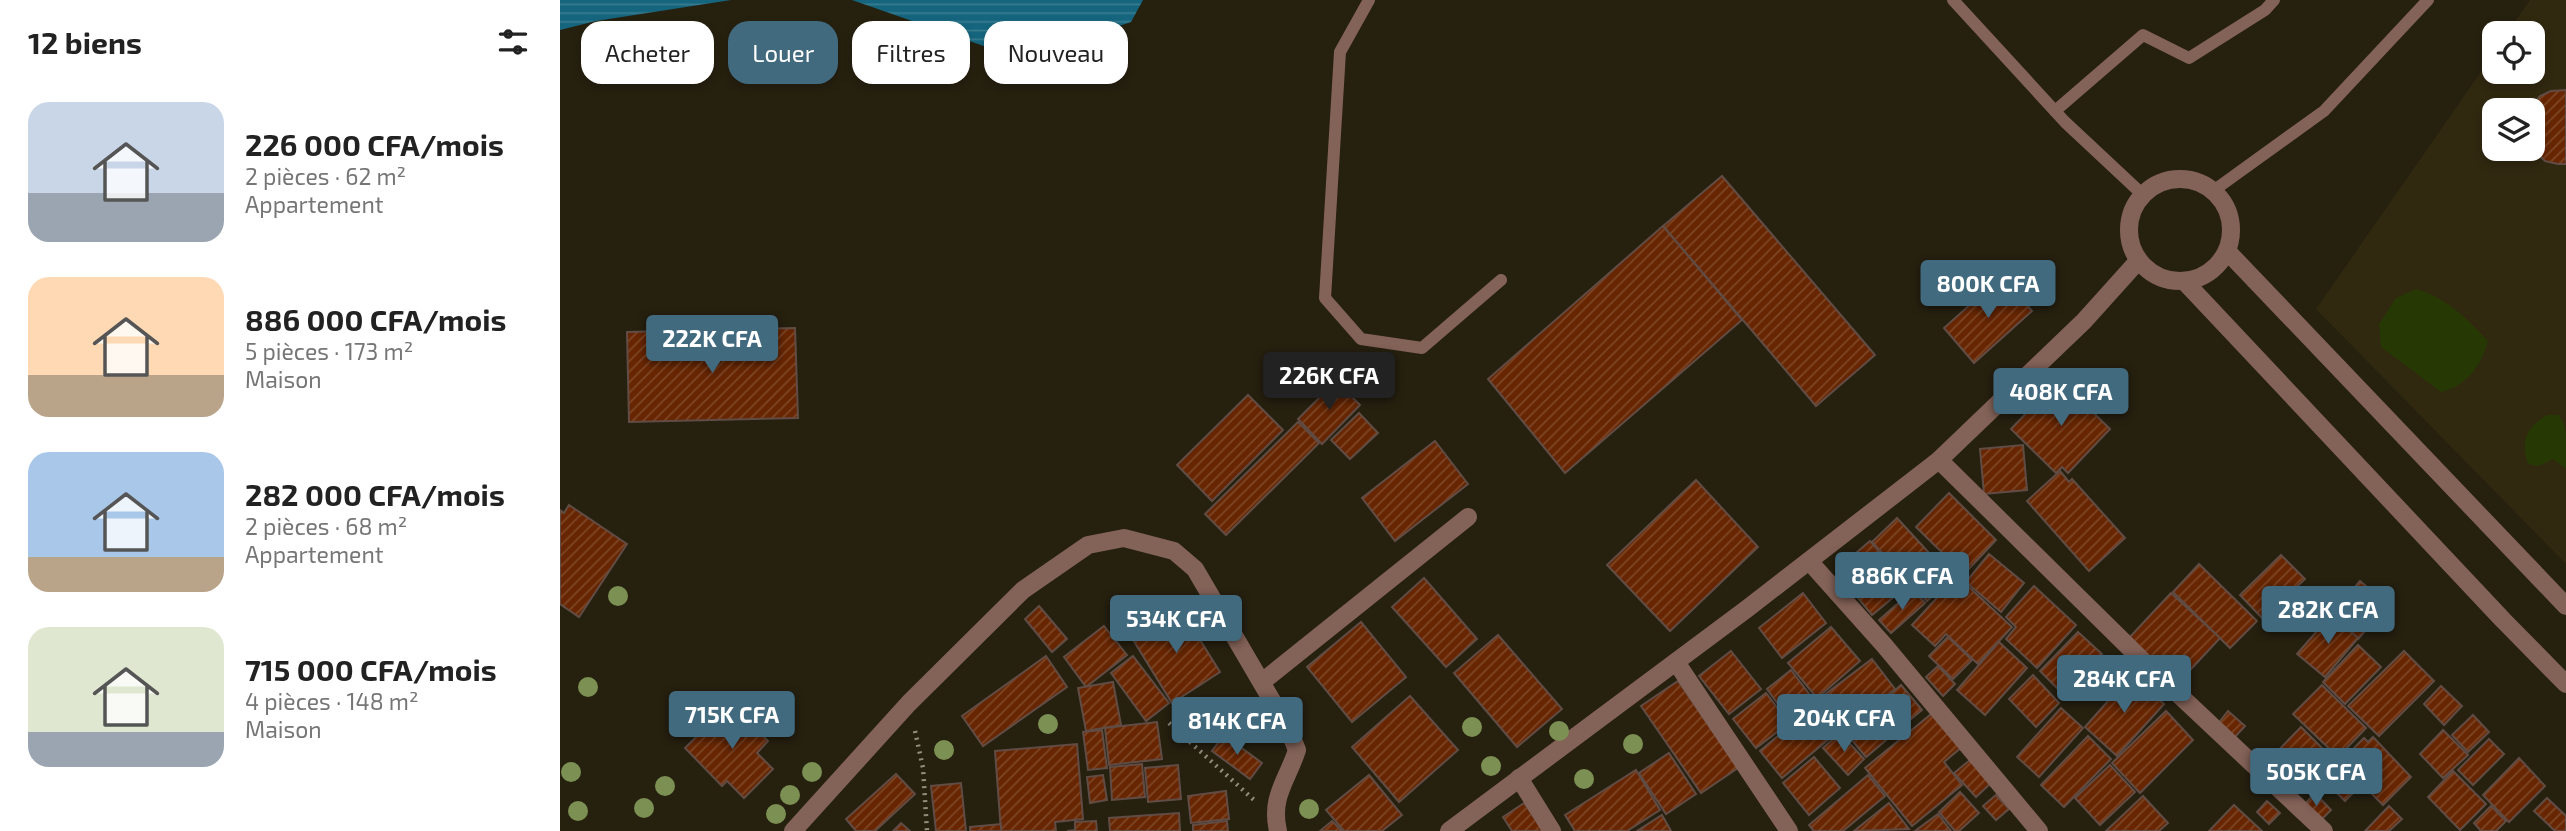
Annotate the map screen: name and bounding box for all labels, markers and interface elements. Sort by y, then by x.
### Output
chip: Acheter [581,21,714,84]
chip: Louer [728,21,838,84]
chip: Filtres [852,21,970,84]
chip: Nouveau [984,21,1128,84]
map controls [2482,21,2545,161]
button: locate [2482,21,2545,84]
icon: filters [494,23,532,61]
text: 12 biens [28,24,142,60]
button: layers [2482,98,2545,161]
text: 226 000 CFA/mois [245,126,504,162]
icon: home [84,130,168,214]
text: 2 pièces · 62 m² [245,162,406,190]
text: Appartement [245,190,384,218]
pin: 800K CFA [1916,260,2060,320]
text: 800K CFA [1937,269,2039,297]
text: 886 000 CFA/mois [245,301,506,337]
icon: home [84,305,168,389]
pin: 222K CFA [640,316,784,375]
text: 222K CFA [662,324,762,352]
text: 5 pièces · 173 m² [245,337,413,365]
pin: 226K CFA [1257,352,1401,412]
text: 226K CFA [1279,361,1379,389]
text: Maison [245,365,322,393]
pin: 408K CFA [1989,368,2133,428]
text: 408K CFA [2009,377,2113,405]
text: 282 000 CFA/mois [245,476,505,512]
icon: home [84,480,168,564]
text: 2 pièces · 68 m² [245,512,407,540]
text: Appartement [245,540,384,568]
pin: 886K CFA [1830,552,1974,612]
text: 886K CFA [1851,561,1953,589]
pin: 282K CFA [2256,586,2400,646]
text: 282K CFA [2278,595,2378,623]
pin: 534K CFA [1104,596,1248,655]
text: 534K CFA [1126,604,1226,632]
text: 715 000 CFA/mois [245,651,497,687]
icon: home [84,655,168,739]
pin: 284K CFA [2052,656,2196,715]
text: 284K CFA [2073,664,2175,692]
text: 4 pièces · 148 m² [245,687,419,715]
pin: 715K CFA [660,692,804,751]
pin: 204K CFA [1772,694,1916,754]
pin: 814K CFA [1165,698,1309,757]
text: 715K CFA [685,700,779,728]
text: 204K CFA [1793,703,1895,731]
text: 814K CFA [1188,706,1286,734]
text: Maison [245,715,322,743]
pin: 505K CFA [2244,748,2388,808]
text: 505K CFA [2266,757,2366,785]

